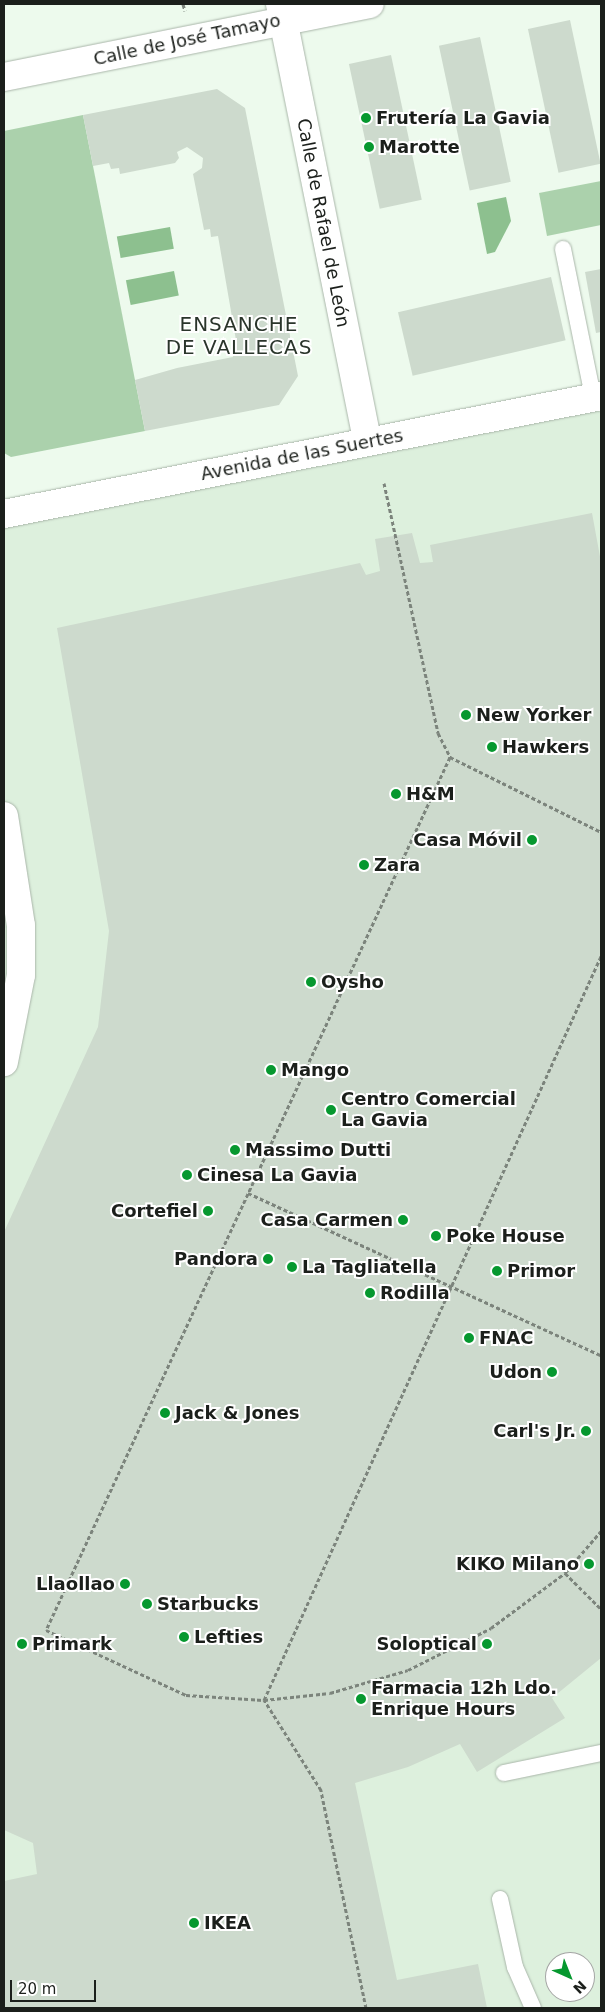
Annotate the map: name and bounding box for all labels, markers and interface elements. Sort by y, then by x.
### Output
street label: Calle de José Tamayo [92,10,282,70]
place label: Frutería La Gavia [376,107,550,129]
marker: Frutería La Gavia [360,112,372,124]
street label: Calle de Rafael de León [292,117,354,329]
place label: Marotte [379,136,460,158]
marker: Marotte [363,141,375,153]
district label: ENSANCHE DE VALLECAS [164,313,314,360]
street label: Avenida de las Suertes [199,425,405,485]
place label: New Yorker [476,704,591,726]
marker: New Yorker [460,709,472,721]
place label: Hawkers [502,736,589,758]
marker: Hawkers [486,741,498,753]
place label: H&M [406,783,455,805]
marker: H&M [390,788,402,800]
place label: Casa Móvil [413,829,522,851]
marker: Casa Móvil [526,834,538,846]
place label: Zara [374,854,420,876]
marker: Zara [358,859,370,871]
place label: Oysho [321,971,384,993]
marker: Oysho [305,976,317,988]
place label: Mango [281,1059,349,1081]
marker: Mango [265,1064,277,1076]
place label: Centro Comercial La Gavia [341,1089,516,1132]
marker: Centro Comercial La Gavia [325,1104,337,1116]
place label: Massimo Dutti [245,1139,391,1161]
marker: Massimo Dutti [229,1144,241,1156]
place label: Cinesa La Gavia [197,1164,357,1186]
marker: Cinesa La Gavia [181,1169,193,1181]
place label: Cortefiel [111,1200,198,1222]
marker: Cortefiel [202,1205,214,1217]
place label: Casa Carmen [261,1209,393,1231]
marker: Casa Carmen [397,1214,409,1226]
place label: Poke House [446,1225,565,1247]
marker: Poke House [430,1230,442,1242]
place label: Pandora [174,1248,258,1270]
marker: Pandora [262,1253,274,1265]
place label: La Tagliatella [302,1256,437,1278]
place label: Primor [507,1260,575,1282]
marker: La Tagliatella [286,1261,298,1273]
marker: Primor [491,1265,503,1277]
place label: Rodilla [380,1282,450,1304]
marker: Rodilla [364,1287,376,1299]
place label: FNAC [479,1327,534,1349]
marker: FNAC [463,1332,475,1344]
place label: Udon [489,1361,542,1383]
marker: Udon [546,1366,558,1378]
place label: Jack & Jones [175,1402,300,1424]
marker: Jack & Jones [159,1407,171,1419]
place label: Carl's Jr. [493,1420,576,1442]
marker: Carl's Jr. [580,1425,592,1437]
place label: KIKO Milano [456,1553,579,1575]
marker: KIKO Milano [583,1558,595,1570]
place label: Llaollao [36,1573,115,1595]
marker: Llaollao [119,1578,131,1590]
place label: Starbucks [157,1593,259,1615]
marker: Starbucks [141,1598,153,1610]
place label: Lefties [194,1626,263,1648]
marker: Lefties [178,1631,190,1643]
place label: Primark [32,1633,112,1655]
place label: Soloptical [376,1633,477,1655]
marker: Primark [16,1638,28,1650]
marker: Soloptical [481,1638,493,1650]
place label: Farmacia 12h Ldo. Enrique Hours [371,1678,557,1720]
marker: Farmacia 12h Ldo. Enrique Hours [355,1693,367,1705]
place label: IKEA [204,1912,251,1934]
marker: IKEA [188,1917,200,1929]
north arrow [545,1952,595,2002]
scale bar [12,1970,99,2002]
text: N [570,1977,589,1997]
text: 20 m [18,1980,56,1998]

